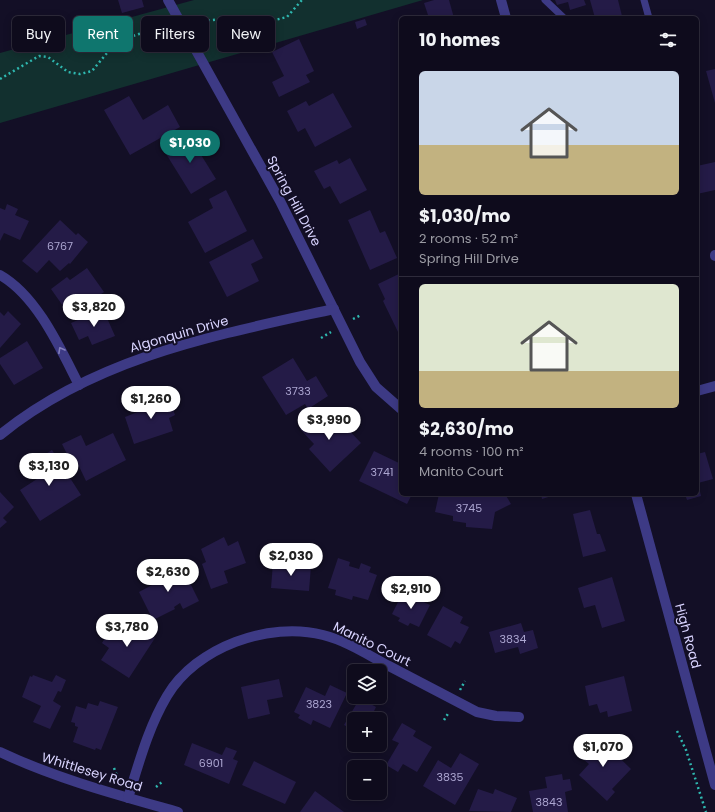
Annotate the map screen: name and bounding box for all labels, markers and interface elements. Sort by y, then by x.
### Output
chip: Buy [12,16,65,52]
chip: Rent [73,16,133,52]
chip: Filters [141,16,209,52]
chip: New [217,16,275,52]
text: 10 homes [419,28,500,52]
icon: filters [657,29,679,51]
icon: home [513,97,585,169]
pin: $1,030 [157,130,223,164]
text: $1,030 [169,133,211,152]
street label: Spring Hill Drive [262,153,326,249]
text: $1,030/mo [419,204,510,228]
text: 2 rooms · 52 m² [419,229,518,248]
house number: 6767 [47,238,73,254]
text: Spring Hill Drive [419,249,519,268]
pin: $3,820 [61,294,127,328]
text: $3,820 [72,297,116,316]
icon: home [513,310,585,382]
street label: Algonquin Drive [127,311,231,357]
one-way arrow [58,347,65,354]
house number: 3733 [285,383,311,399]
pin: $1,260 [118,386,184,420]
text: $1,260 [130,389,172,408]
pin: $3,990 [296,407,362,441]
text: $3,990 [307,410,351,429]
text: $2,630/mo [419,417,514,441]
text: 4 rooms · 100 m² [419,442,524,461]
pin: $3,130 [16,453,82,487]
text: $3,130 [28,456,70,475]
text: Manito Court [419,462,503,481]
house number: 3741 [371,464,393,480]
house number: 3745 [456,500,482,516]
pin: $2,030 [258,543,324,577]
text: $2,030 [269,546,313,565]
pin: $2,630 [135,559,201,593]
text: $2,630 [146,562,190,581]
pin: $2,910 [378,576,444,610]
text: $2,910 [390,579,432,598]
street label: High Road [670,601,706,671]
pin: $3,780 [94,614,160,648]
text: $3,780 [105,617,149,636]
street label: Manito Court [330,617,414,671]
house number: 3834 [500,631,526,647]
map controls [347,664,387,800]
button: layers [347,664,387,704]
house number: 3823 [306,696,332,712]
button: + [347,712,387,752]
pin: $1,070 [570,734,636,768]
text: $1,070 [582,737,624,756]
street label: Whittlesey Road [39,748,145,796]
house number: 6901 [199,755,223,771]
button: − [347,760,387,800]
house number: 3835 [437,769,463,785]
house number: 3843 [536,794,562,810]

